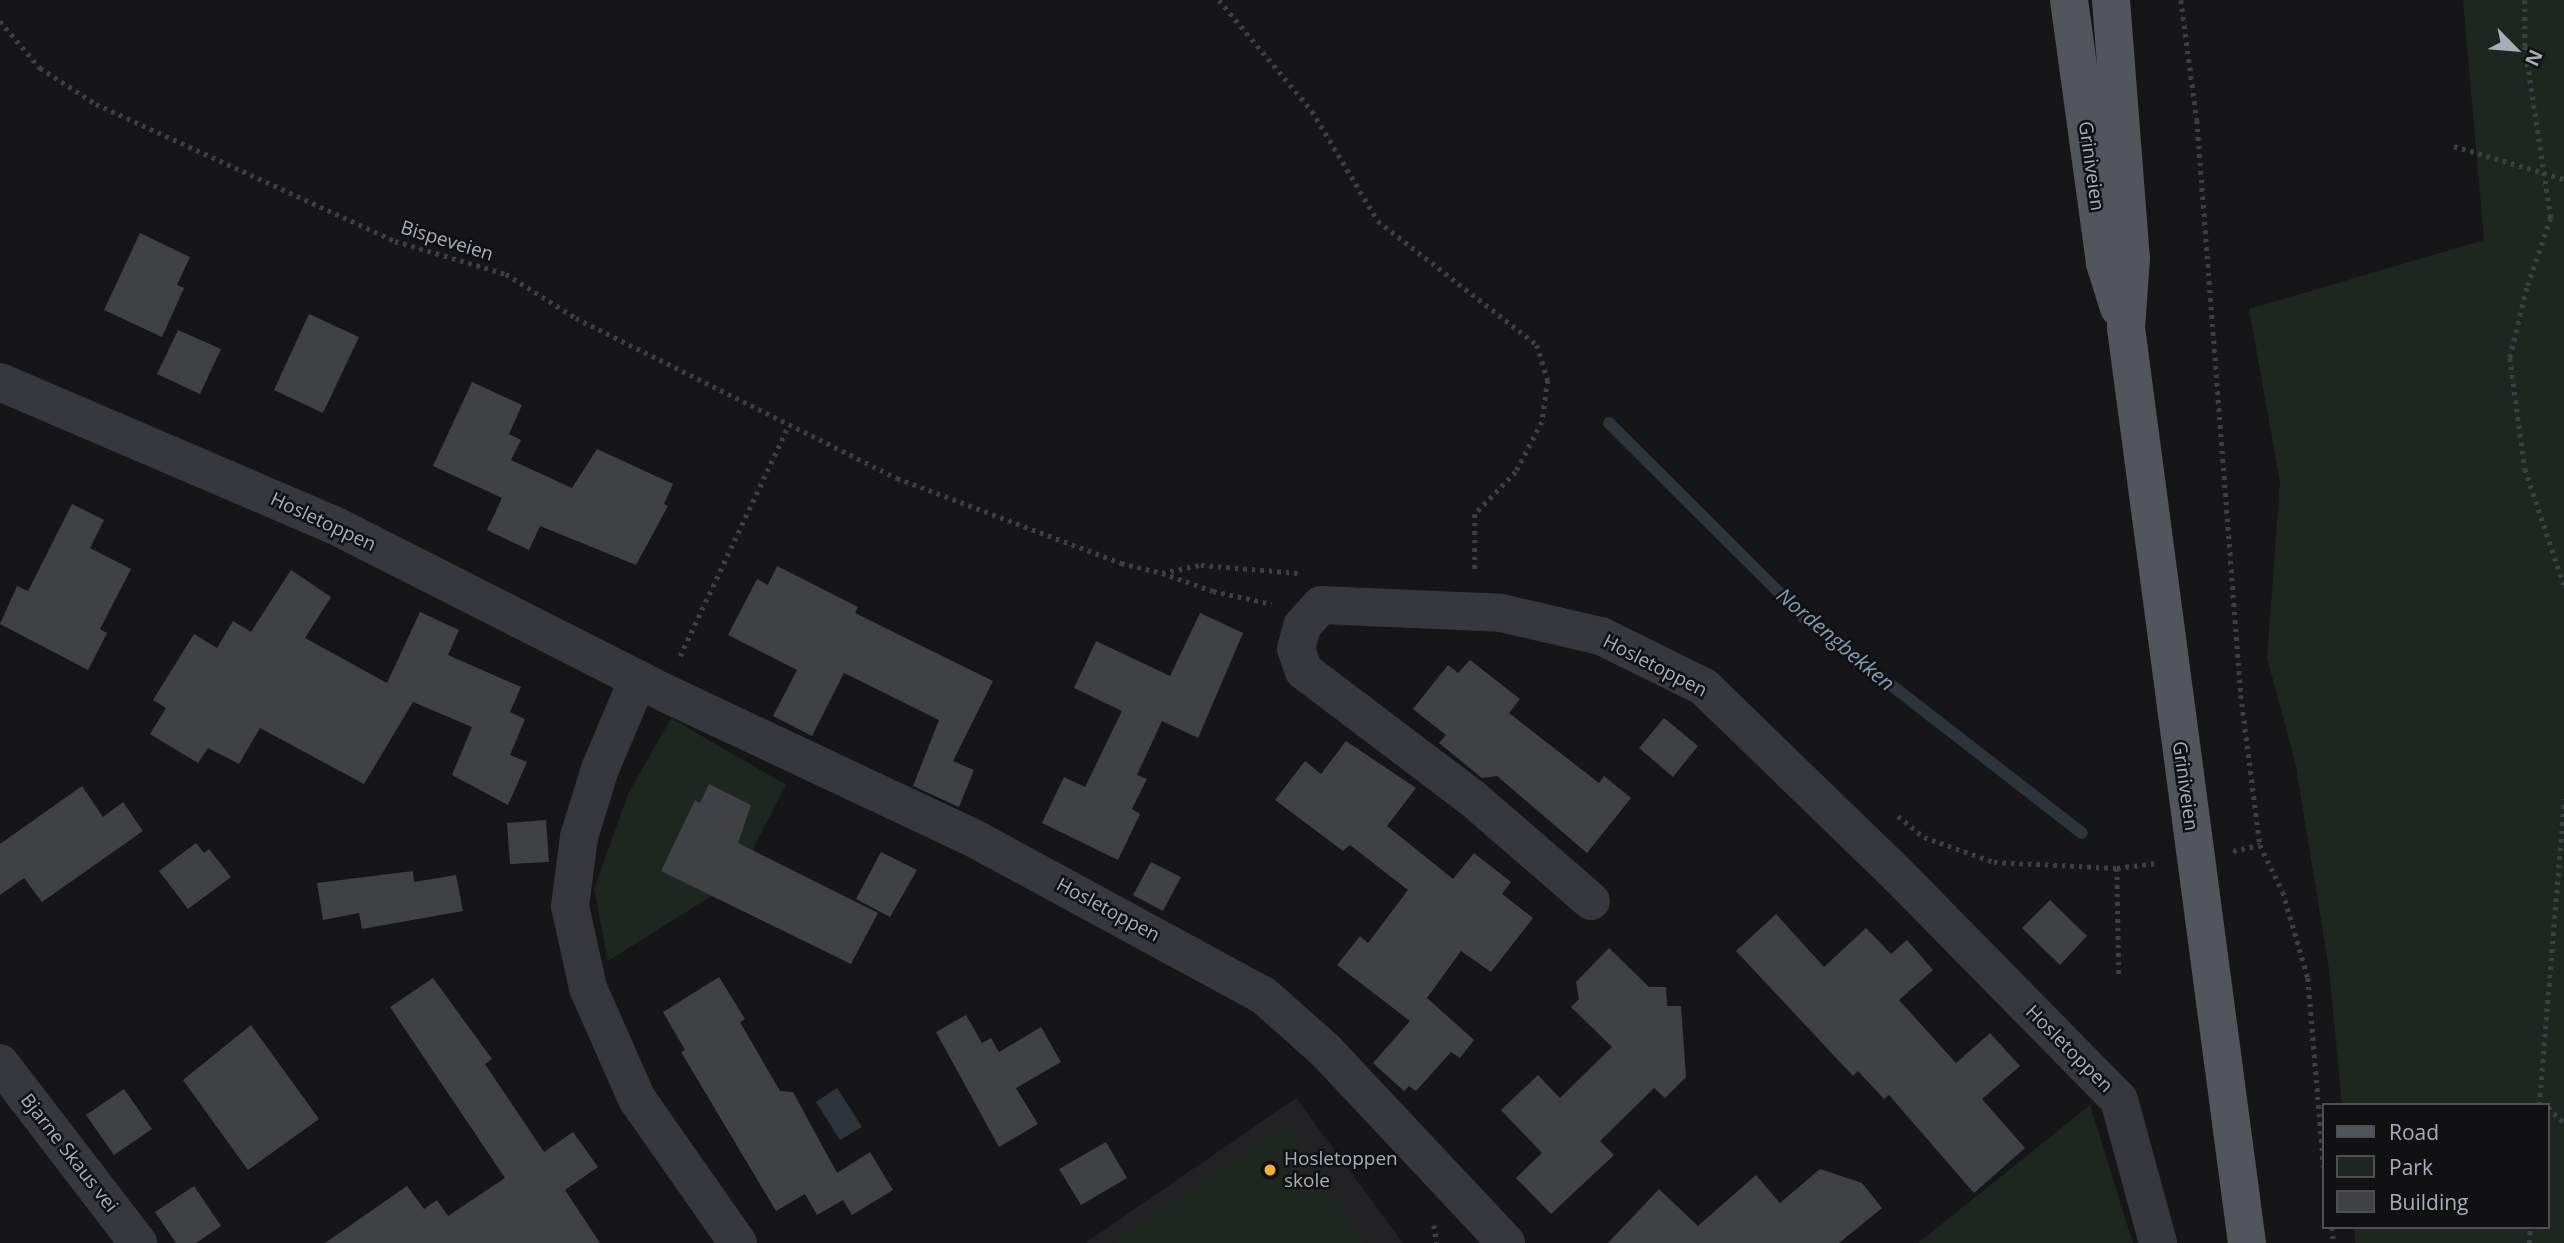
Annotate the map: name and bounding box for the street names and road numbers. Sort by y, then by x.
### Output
street label: Griniveien [2073,120,2109,212]
street label: Bispeveien [398,216,496,266]
street label: Hosletoppen [267,488,379,556]
street label: Hosletoppen [1599,630,1711,702]
street label: Griniveien [2167,740,2203,832]
street label: Hosletoppen [1052,873,1164,947]
street label: Hosletoppen [2021,1001,2117,1097]
street label: Bjarne Skaus vei [16,1089,122,1217]

